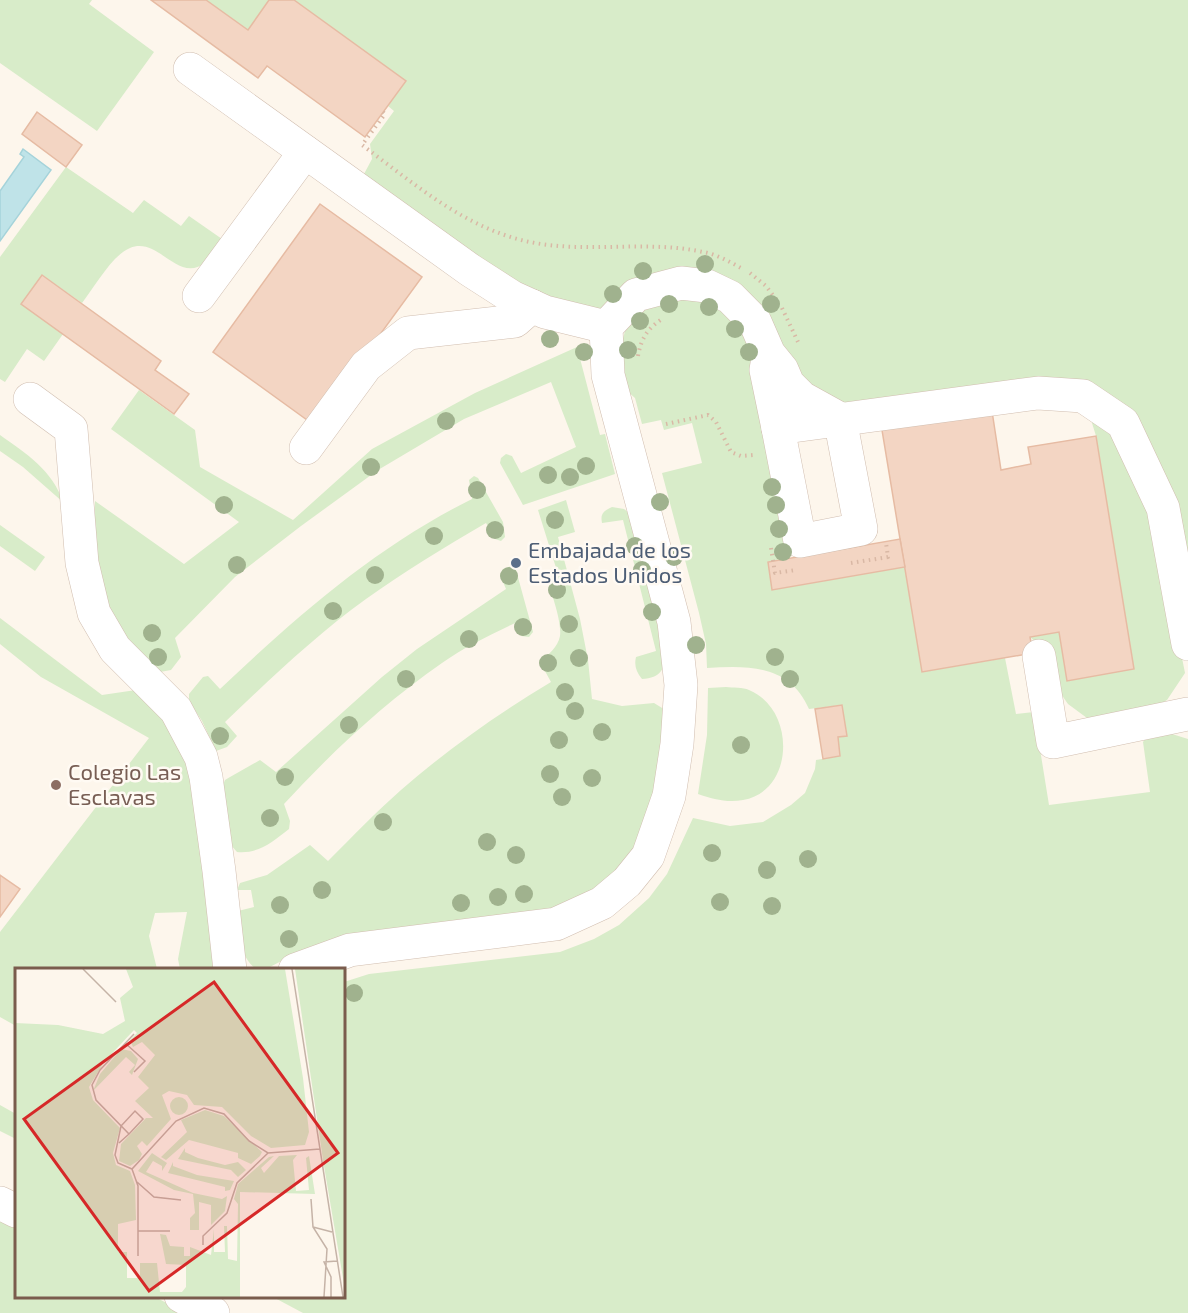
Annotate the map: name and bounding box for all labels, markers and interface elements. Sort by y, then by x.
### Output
place label: Embajada de los Estados Unidos [528,536,691,587]
marker: Embajada de los Estados Unidos [509,556,523,570]
place label: Colegio Las Esclavas [68,758,181,809]
marker: Colegio Las Esclavas [49,778,63,792]
inset map [15,968,345,1298]

